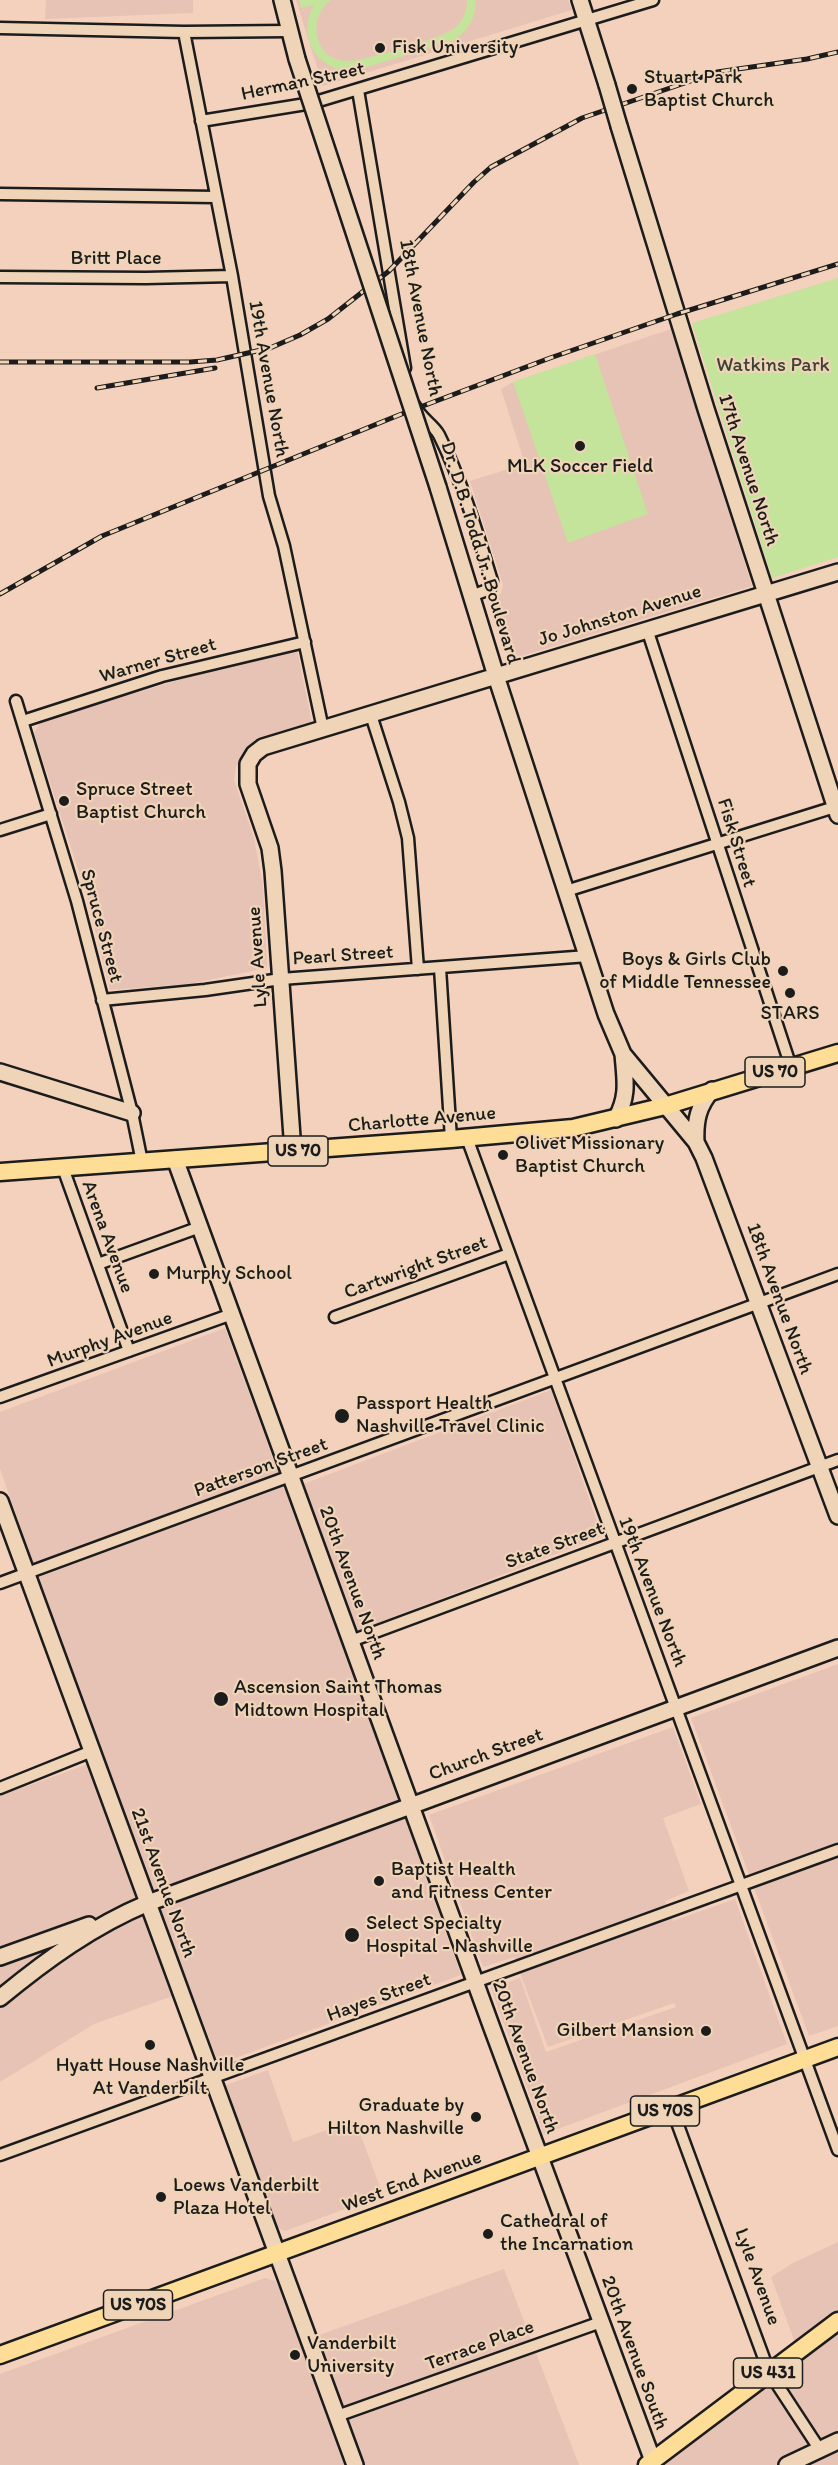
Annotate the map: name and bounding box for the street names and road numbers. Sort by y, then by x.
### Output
street label: Herman Street [239,57,367,107]
street label: 18th Avenue North [393,238,447,398]
street label: Britt Place [71,247,161,271]
street label: 19th Avenue North [242,299,294,459]
street label: 17th Avenue North [712,391,784,549]
street label: Dr. D.B. Todd Jr. Boulevard [435,439,525,667]
street label: Jo Johnston Avenue [535,580,705,652]
street label: Warner Street [97,633,219,689]
street label: Fisk Street [711,796,761,890]
street label: Spruce Street [74,867,128,985]
street label: Lyle Avenue [242,906,274,1008]
street label: Pearl Street [292,941,394,971]
road number: US 70 [745,1057,805,1087]
street label: Charlotte Avenue [347,1102,497,1138]
road number: US 70 [268,1136,328,1166]
street label: Arena Avenue [76,1178,138,1296]
street label: 18th Avenue North [740,1220,818,1378]
street label: Cartwright Street [341,1231,491,1305]
street label: Murphy Avenue [44,1306,176,1374]
street label: Patterson Street [191,1433,331,1503]
street label: 20th Avenue North [313,1503,391,1663]
street label: 19th Avenue North [612,1514,692,1670]
street label: State Street [502,1517,608,1575]
street label: Church Street [426,1723,546,1787]
street label: 21st Avenue North [125,1805,201,1961]
street label: Hayes Street [324,1968,434,2028]
street label: 20th Avenue North [486,1977,564,2137]
road number: US 70S [630,2096,700,2126]
street label: West End Avenue [339,2146,485,2218]
street label: Lyle Avenue [728,2225,786,2329]
street label: 20th Avenue South [595,2273,673,2433]
road number: US 70S [104,2290,172,2320]
street label: Terrace Place [422,2315,538,2377]
road number: US 431 [734,2358,802,2388]

